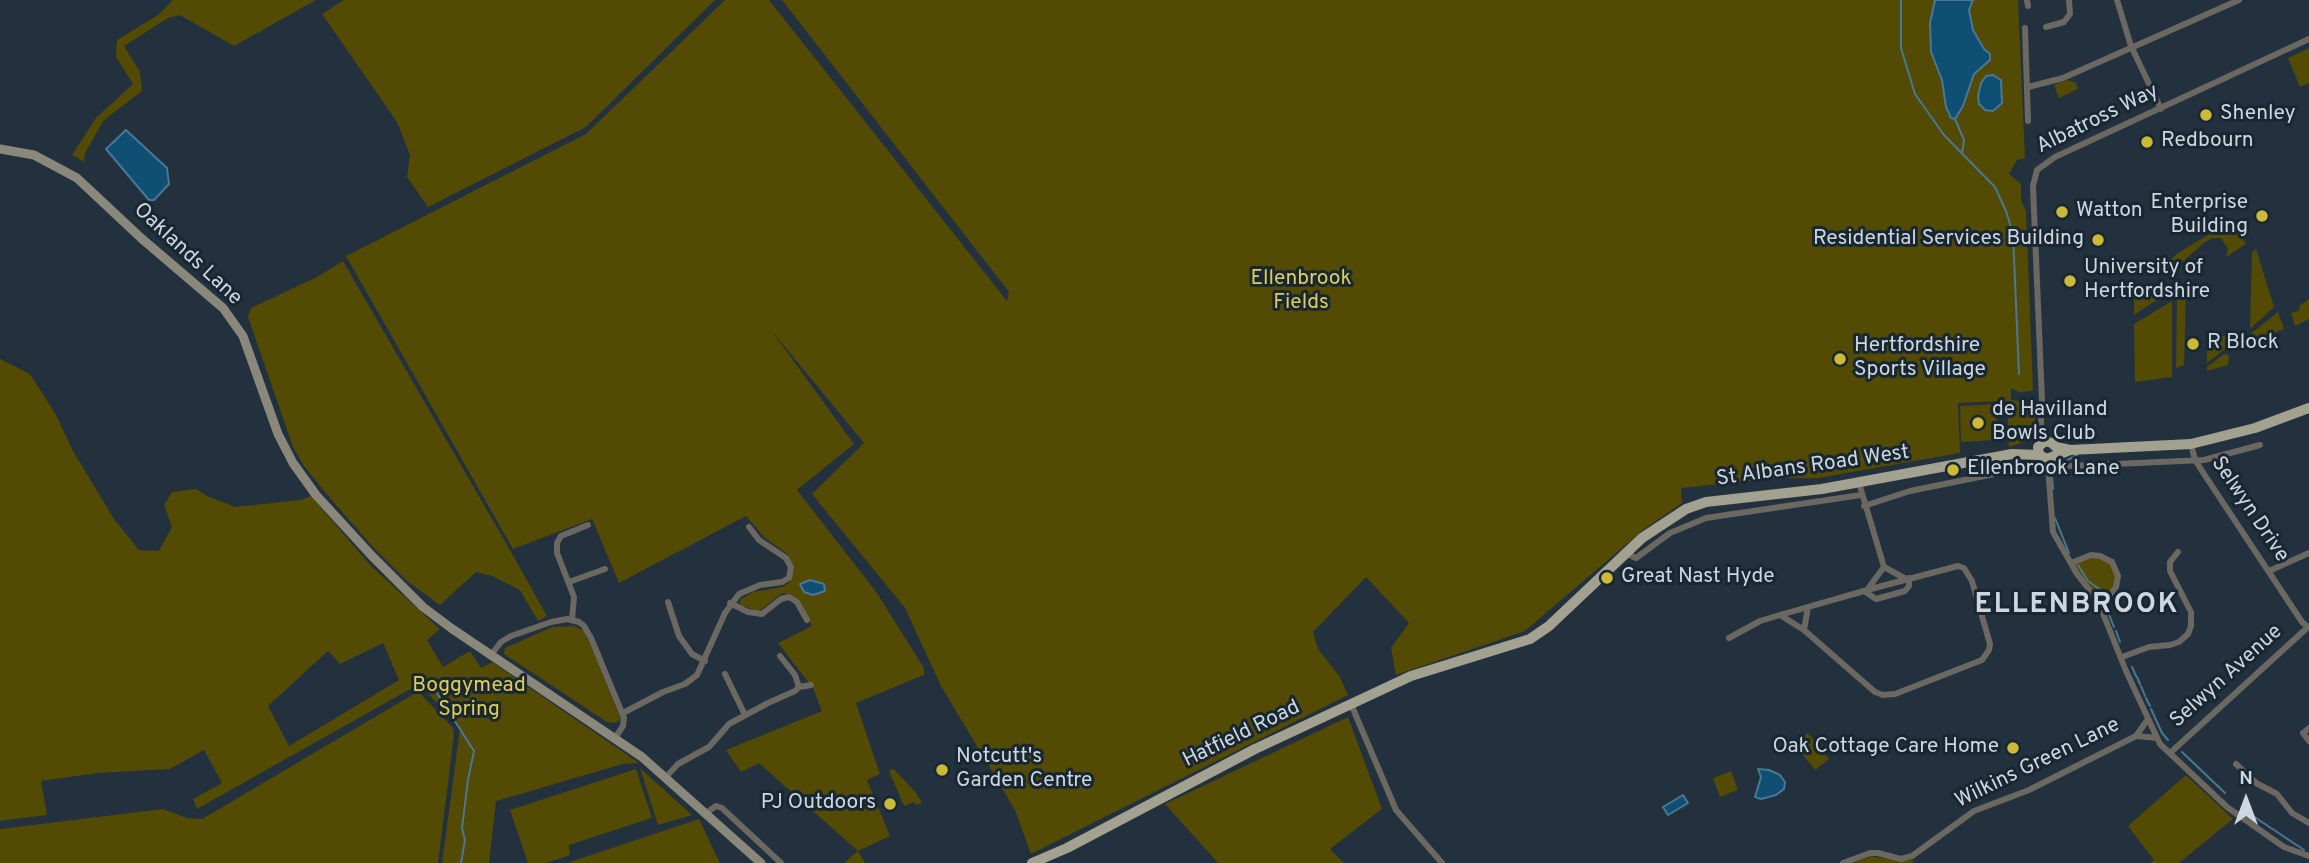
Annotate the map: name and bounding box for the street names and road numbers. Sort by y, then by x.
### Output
street label: Albatross Way [2033,80,2163,160]
street label: Oaklands Lane [128,198,246,312]
street label: St Albans Road West [1715,441,1911,493]
street label: Selwyn Drive [2204,452,2294,568]
street label: Selwyn Avenue [2166,620,2288,734]
street label: Hatfield Road [1179,696,1305,774]
street label: Wilkins Green Lane [1952,713,2124,815]

